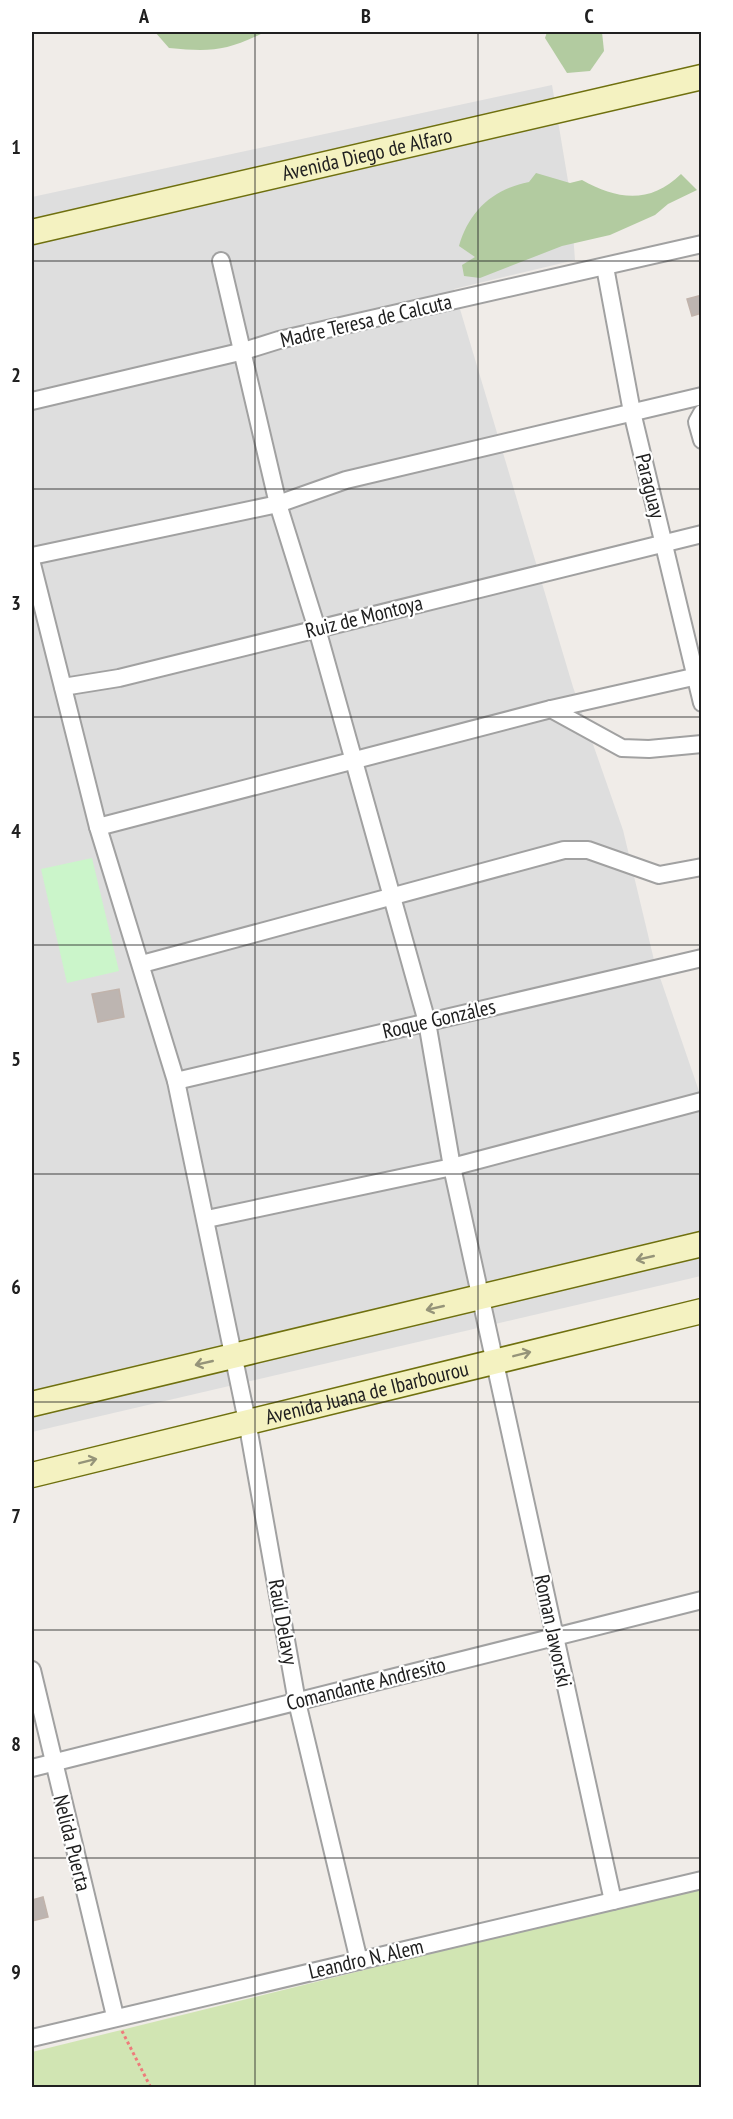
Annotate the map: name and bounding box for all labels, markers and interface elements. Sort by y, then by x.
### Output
text: A [138,3,150,29]
text: B [361,3,371,29]
text: C [584,3,594,29]
street label: Avenida Diego de Alfaro [279,121,455,187]
text: 1 [11,134,21,160]
street label: Madre Teresa de Calcuta [278,288,454,353]
text: 2 [11,362,21,388]
street label: Paraguay [629,451,672,521]
street label: Ruiz de Montoya [302,589,425,644]
text: 3 [11,590,21,616]
text: 4 [11,818,21,844]
street label: Roque Gonzáles [380,992,498,1045]
text: 5 [11,1046,21,1072]
one-way arrow [635,1252,654,1264]
text: 6 [11,1274,21,1300]
one-way arrow [425,1303,445,1314]
one-way arrow [512,1347,531,1359]
street label: Avenida Juana de Ibarbourou [263,1355,471,1430]
one-way arrow [195,1358,214,1370]
one-way arrow [78,1455,97,1467]
text: 7 [11,1503,21,1529]
street label: Roman Jaworski [528,1572,579,1690]
street label: Raúl Delavy [263,1577,304,1667]
street label: Comandante Andresito [283,1651,448,1716]
text: 8 [11,1731,21,1757]
street label: Nelida Puerta [47,1792,97,1894]
street label: Leandro N. Alem [306,1932,426,1985]
text: 9 [11,1959,21,1985]

